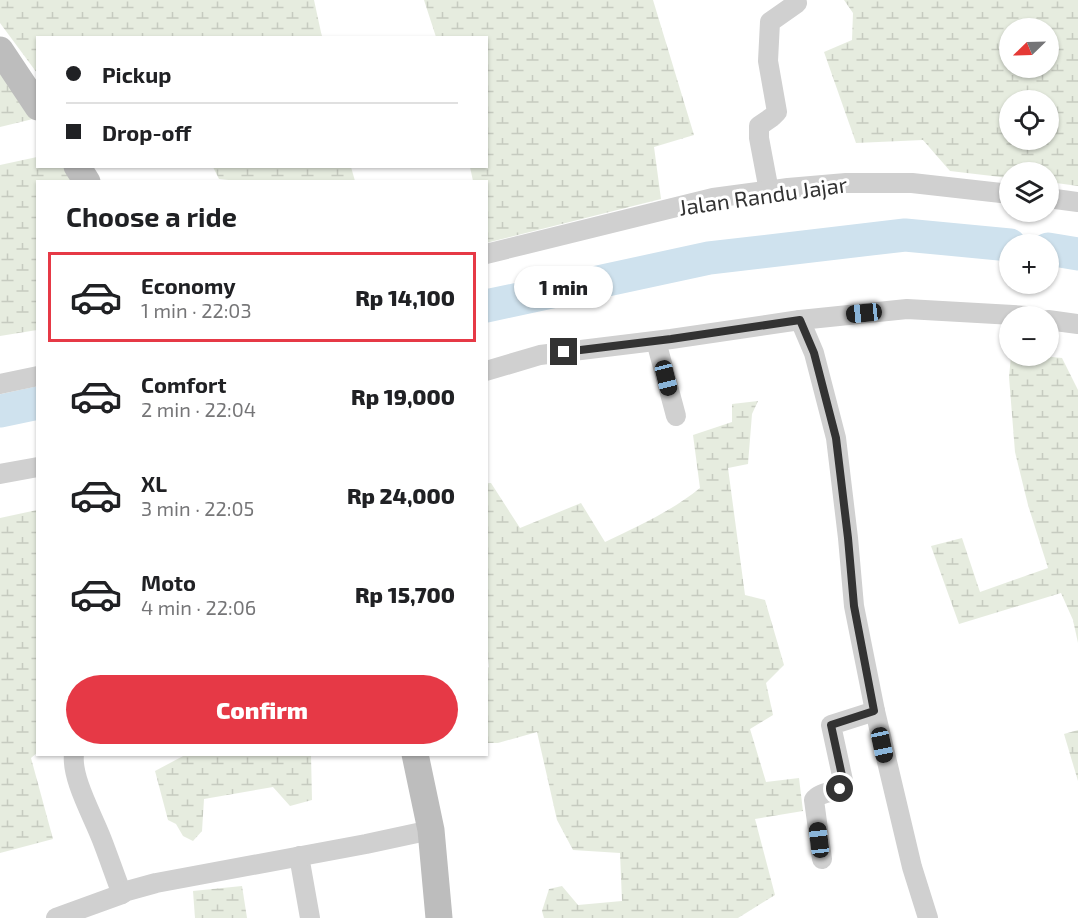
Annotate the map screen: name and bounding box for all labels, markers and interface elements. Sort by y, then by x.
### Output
north arrow [999,18,1059,78]
map controls [999,18,1059,366]
text: Pickup [102,61,171,87]
button: locate [999,90,1059,150]
text: Drop-off [102,119,191,145]
button: layers [999,162,1059,222]
street label: Jalan Randu Jajar [677,170,849,221]
text: Choose a ride [66,200,237,232]
button: + [999,234,1059,294]
callout: 1 min [514,265,614,307]
icon: car [69,270,123,324]
text: Economy [141,272,236,298]
text: 1 min [539,275,588,299]
text: Rp 14,100 [355,284,455,310]
text: 1 min · 22:03 [141,298,252,322]
car [845,302,883,324]
button: − [999,306,1059,366]
route end [550,338,577,365]
car [653,358,679,398]
icon: car [69,369,123,423]
text: Comfort [141,371,226,397]
text: Rp 19,000 [351,383,455,409]
text: 2 min · 22:04 [141,397,256,421]
icon: car [69,468,123,522]
text: XL [141,470,167,496]
text: Rp 24,000 [347,482,455,508]
text: 3 min · 22:05 [141,496,254,520]
icon: car [69,567,123,621]
text: Moto [141,569,196,595]
text: Rp 15,700 [355,581,455,607]
text: 4 min · 22:06 [141,595,256,619]
button: Confirm [66,675,458,744]
car [869,726,895,764]
route start [826,775,853,802]
car [808,821,830,859]

